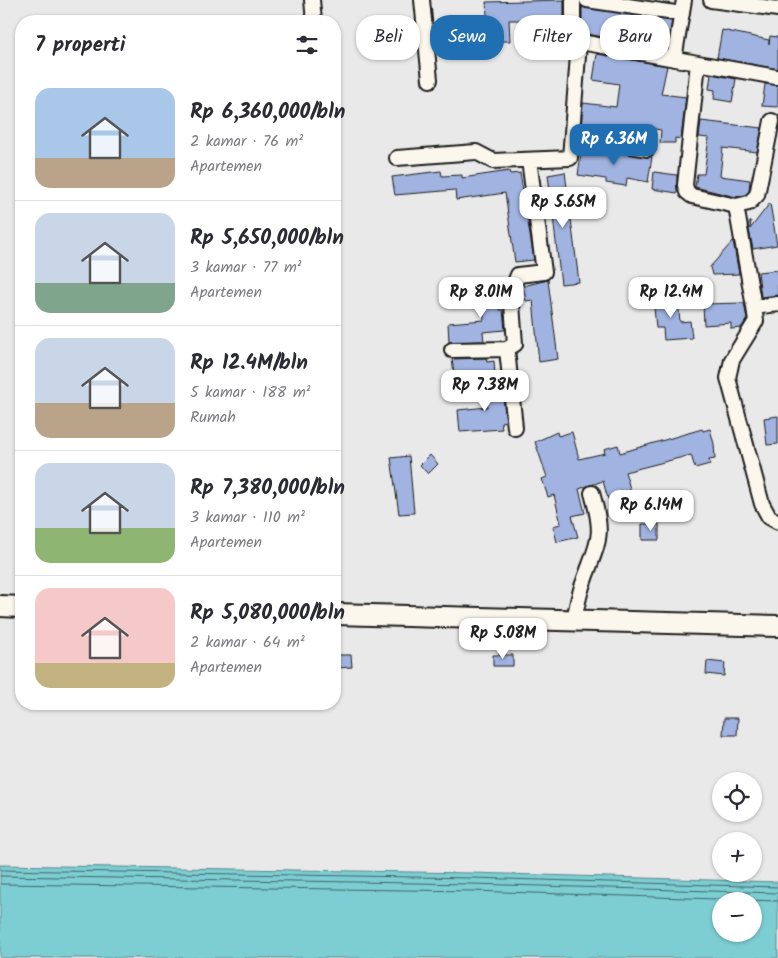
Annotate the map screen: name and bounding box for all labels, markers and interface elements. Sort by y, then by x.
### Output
chip: Beli [356,15,420,60]
chip: Sewa [430,15,504,60]
chip: Filter [514,15,590,60]
chip: Baru [600,15,670,60]
text: 7 properti [35,29,126,62]
icon: filters [293,31,321,59]
text: Rp 6,360,000/bln [190,96,345,129]
icon: home [75,108,135,168]
pin: Rp 6.36M [562,124,666,166]
text: Rp 6.36M [581,127,647,152]
text: 2 kamar · 76 m² [190,129,303,154]
text: Apartemen [190,154,262,179]
pin: Rp 5.65M [511,186,615,229]
text: Rp 5.65M [530,190,596,215]
text: Rp 5,650,000/bln [190,222,344,255]
icon: home [75,233,135,293]
text: 3 kamar · 77 m² [190,255,302,280]
pin: Rp 8.01M [429,276,533,319]
pin: Rp 12.4M [619,276,723,319]
text: Apartemen [190,280,262,305]
text: Rp 8.01M [450,280,512,305]
text: Rp 12.4M [639,280,703,305]
text: Rp 12.4M/bln [190,347,308,380]
icon: home [75,358,135,418]
pin: Rp 7.38M [433,370,537,412]
text: Rp 7.38M [452,373,518,398]
text: 5 kamar · 188 m² [190,380,311,405]
text: Rumah [190,405,236,430]
text: Rp 7,380,000/bln [190,472,345,505]
icon: home [75,483,135,543]
pin: Rp 6.14M [599,490,703,532]
text: Rp 6.14M [620,493,682,518]
text: 3 kamar · 110 m² [190,505,305,530]
text: Apartemen [190,530,262,555]
text: Rp 5,080,000/bln [190,597,345,630]
icon: home [75,608,135,668]
pin: Rp 5.08M [451,618,555,660]
text: Rp 5.08M [470,621,536,646]
text: 2 kamar · 64 m² [190,630,305,655]
text: Apartemen [190,655,262,680]
map controls [712,772,762,942]
button: locate [712,772,762,822]
button: + [712,832,762,882]
button: − [712,892,762,942]

